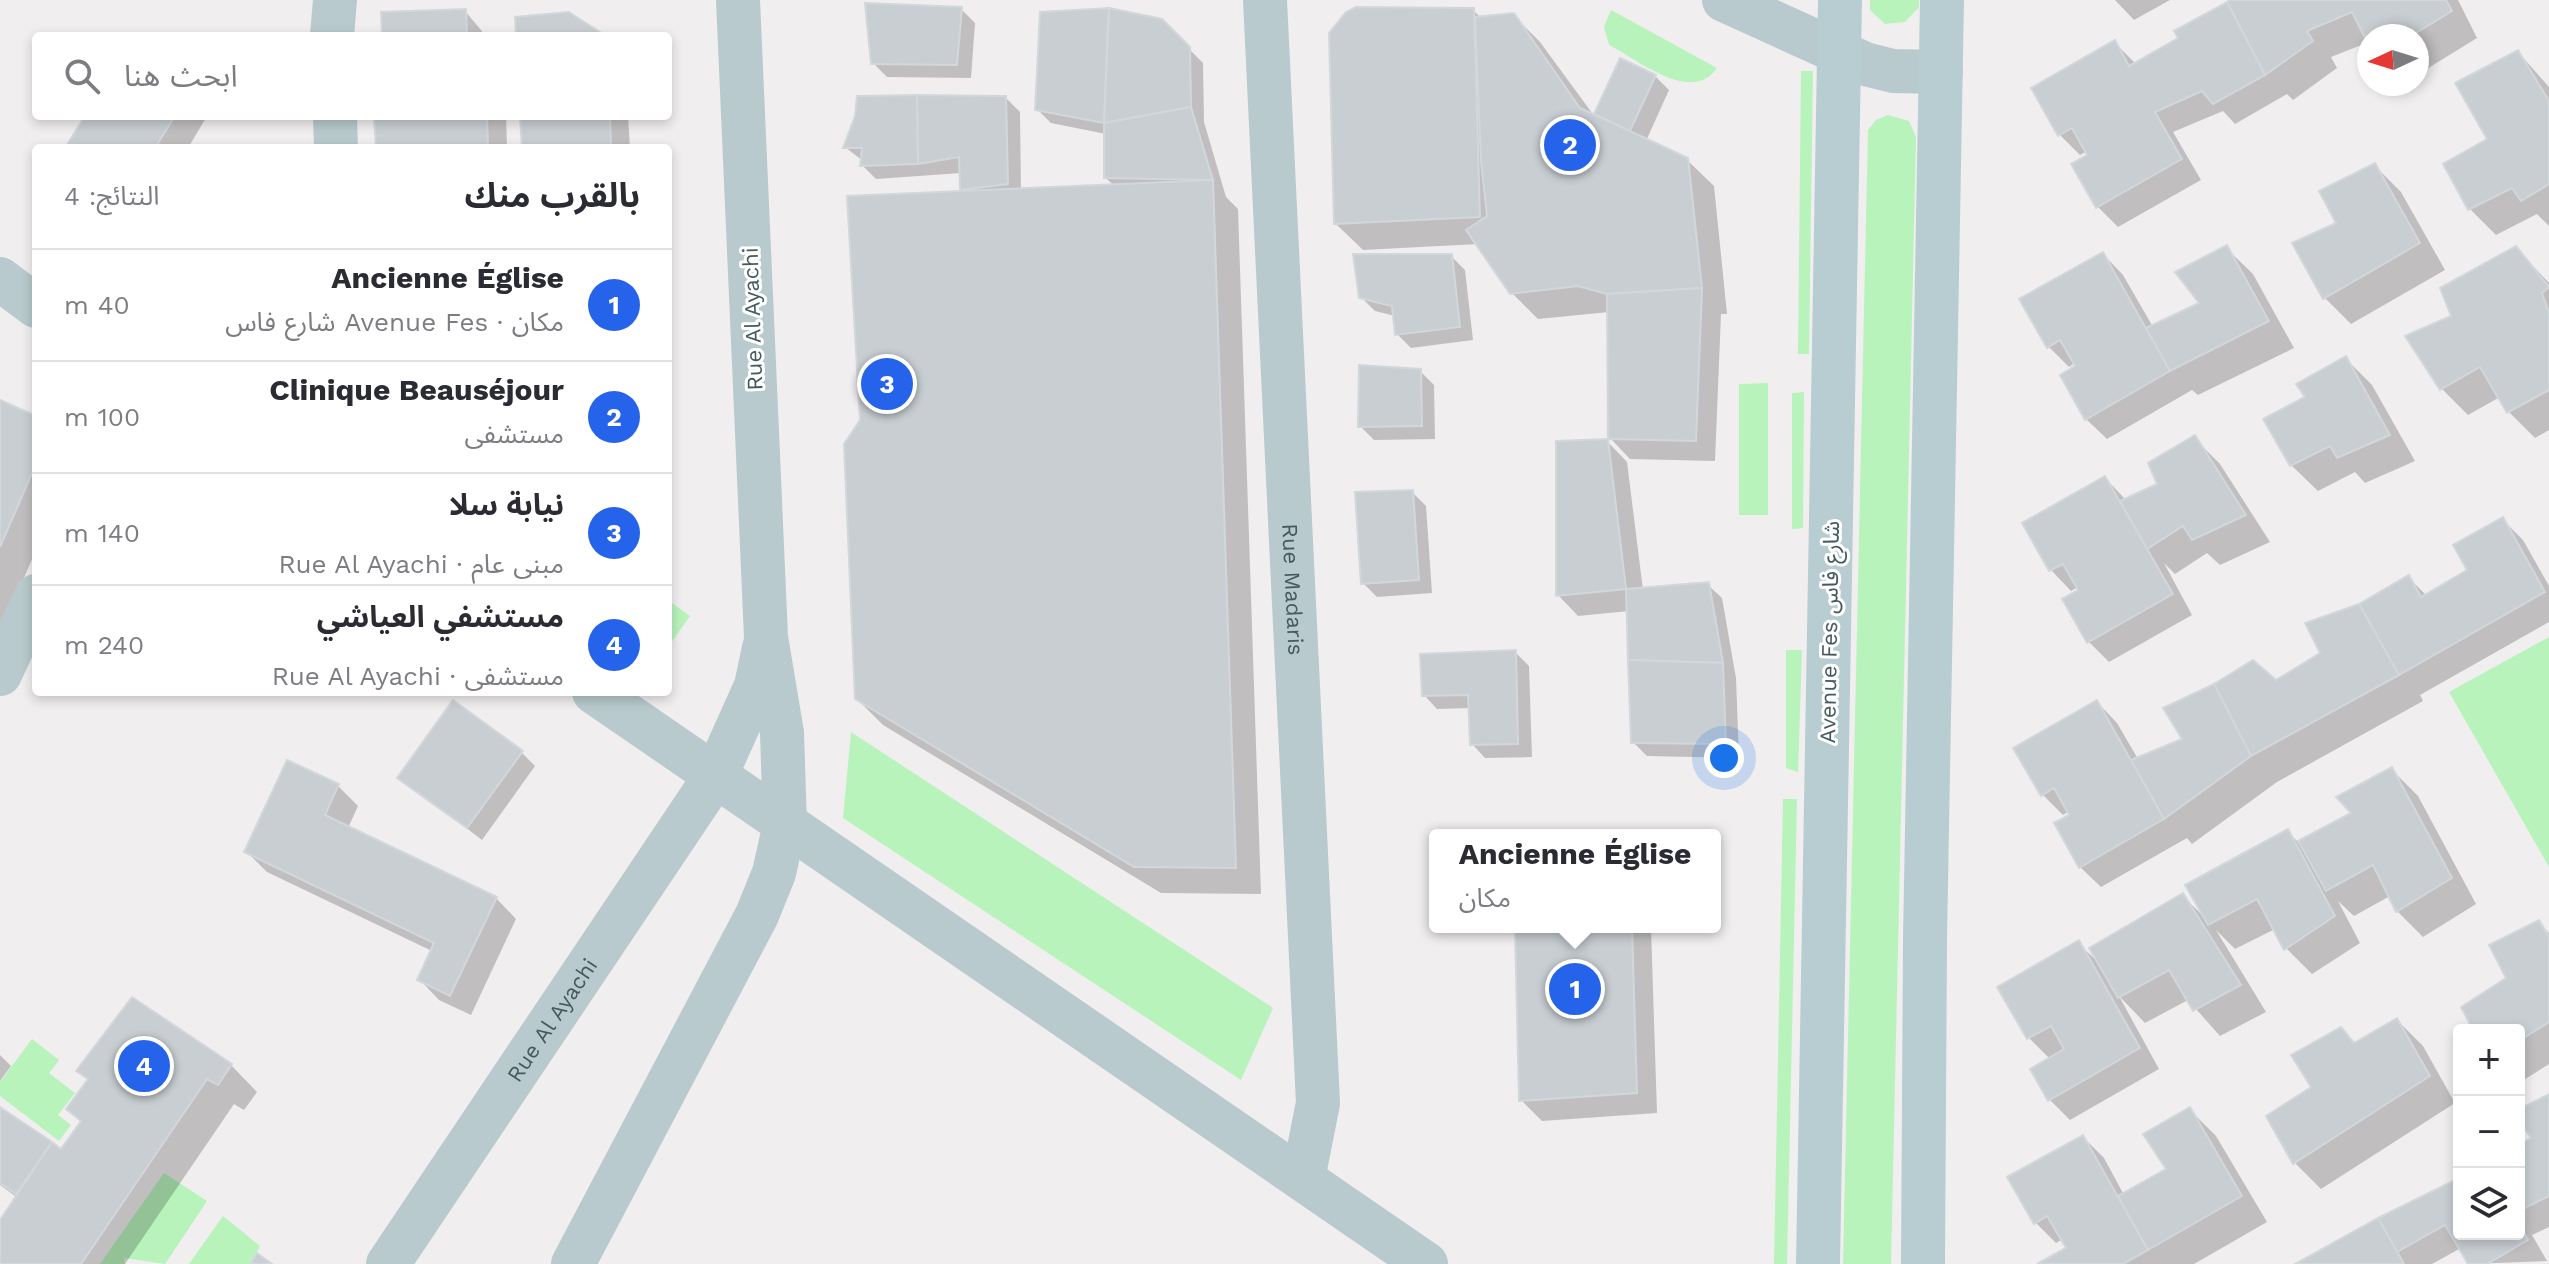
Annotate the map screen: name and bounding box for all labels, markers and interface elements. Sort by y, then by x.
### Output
north arrow [2357,24,2429,96]
search box [32,32,672,120]
icon: search [60,54,104,98]
text: ابحث هنا [124,58,238,93]
pin: 2 [1544,115,1596,175]
text: بالقرب منك [465,175,640,215]
text: النتائج: 4 [64,181,159,211]
street label: Rue Al Ayachi [738,247,767,391]
text: Ancienne Église [331,260,564,295]
text: 40 m [64,290,130,320]
text: 1 [608,290,620,320]
text: مكان · Avenue Fes شارع فاس [225,307,564,337]
pin: 3 [861,354,913,414]
text: Clinique Beauséjour [269,372,564,407]
text: 100 m [64,402,140,432]
text: 2 [606,402,622,432]
text: مستشفى [464,419,564,449]
text: نيابة سلا [449,487,564,522]
text: 140 m [64,518,140,548]
text: 3 [606,518,622,548]
street label: Avenue Fes شارع فاس [1815,521,1848,744]
street label: Rue Madaris [1277,523,1308,656]
text: مبنى عام · Rue Al Ayachi [278,549,564,579]
text: مستشفي العياشي [317,599,564,634]
text: 240 m [64,630,144,660]
text: 4 [606,630,622,660]
text: مستشفى · Rue Al Ayachi [272,661,564,691]
your location [1704,738,1744,778]
popup [1429,829,1721,933]
text: Ancienne Église [1459,836,1691,871]
text: مكان [1459,883,1511,913]
street label: Rue Al Ayachi [502,954,602,1087]
pin: 1 [1549,959,1601,1019]
map controls [2453,1024,2525,1240]
button: + [2453,1024,2525,1096]
pin: 4 [118,1036,170,1096]
button: − [2453,1096,2525,1168]
button: layers [2453,1168,2525,1240]

